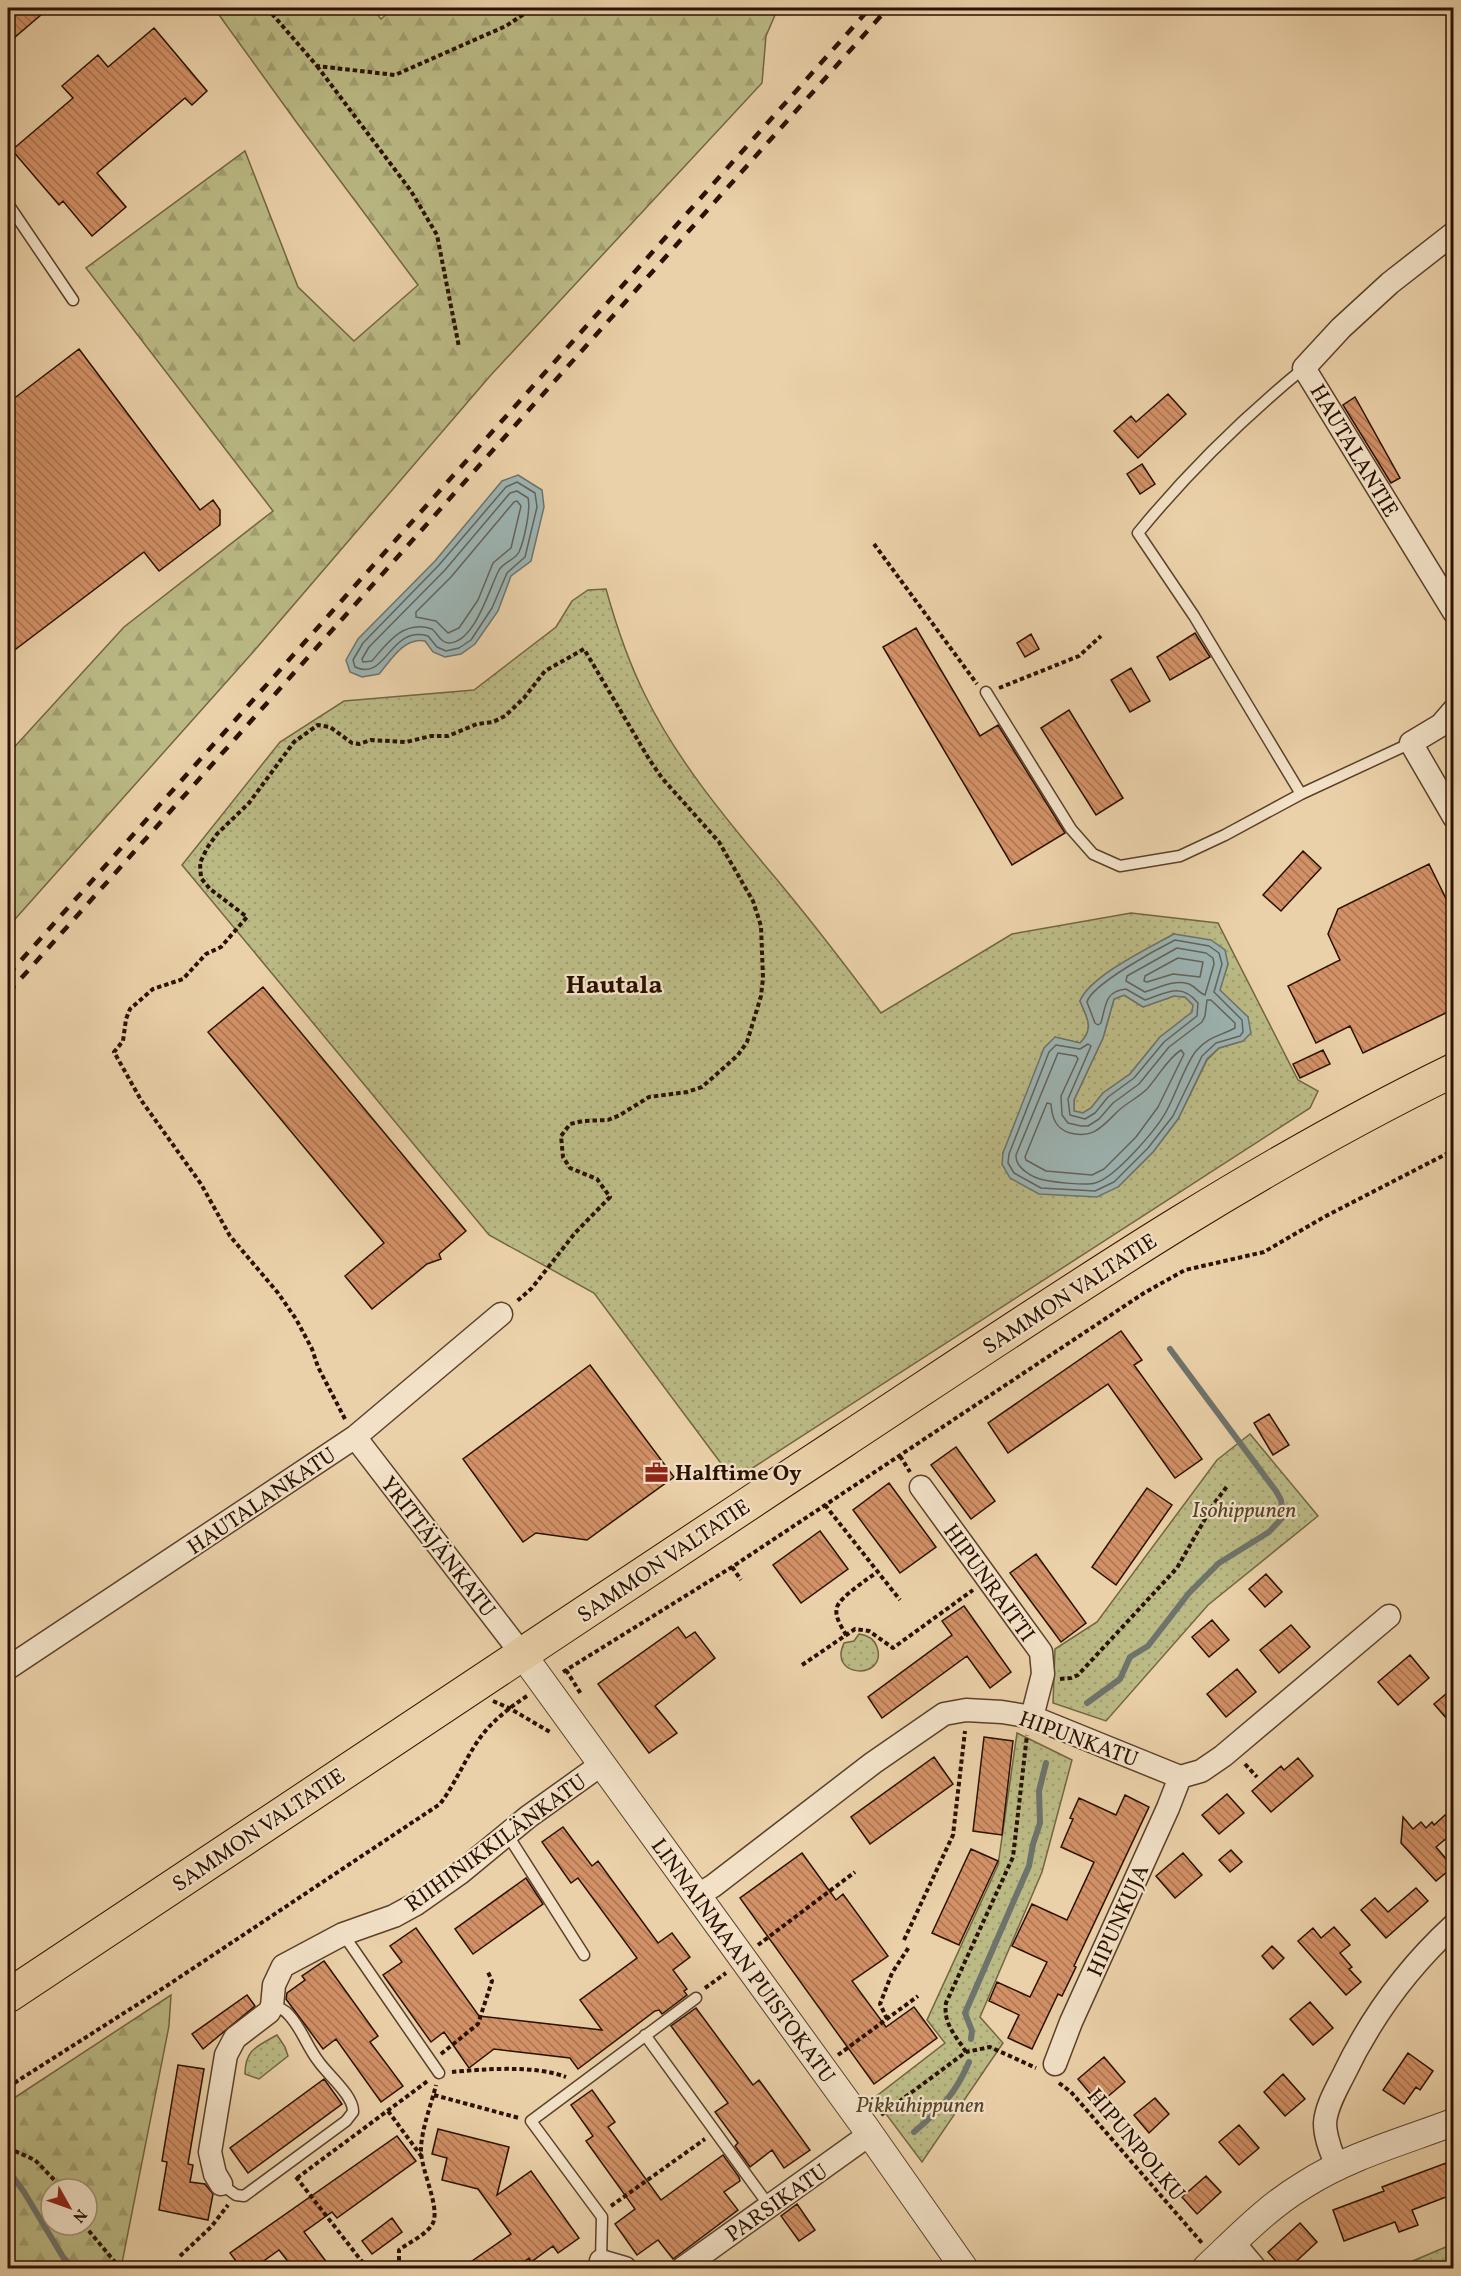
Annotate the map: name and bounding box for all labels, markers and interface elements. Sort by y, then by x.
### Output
street label: HAUTALANTIE [1301,379,1405,524]
district label: Hautala [565,968,663,1004]
street label: SAMMON VALTATIE [977,1227,1164,1363]
street label: HAUTALANKATU [182,1441,343,1563]
office icon: Halftime Oy [644,1459,670,1485]
place label: Halftime Oy [675,1459,802,1490]
street label: YRITTÄJÄNKATU [372,1470,502,1625]
street label: SAMMON VALTATIE [572,1493,757,1632]
park label: Isohippunen [1192,1496,1296,1527]
street label: HIPUNRAITTI [935,1518,1041,1649]
street label: HIPUNKATU [1014,1704,1142,1776]
street label: SAMMON VALTATIE [167,1762,352,1901]
street label: RIIHINIKKILÄNKATU [399,1768,594,1920]
street label: LINNAINMAAN PUISTOKATU [642,1833,842,2090]
street label: HIPUNKUJA [1081,1860,1158,1982]
street label: HIPUNPOLKU [1079,2083,1192,2209]
park label: Pikkuhippunen [855,2091,985,2122]
street label: PARSIKATU [720,2157,835,2251]
north arrow [39,2177,99,2237]
text: N [67,2204,91,2227]

